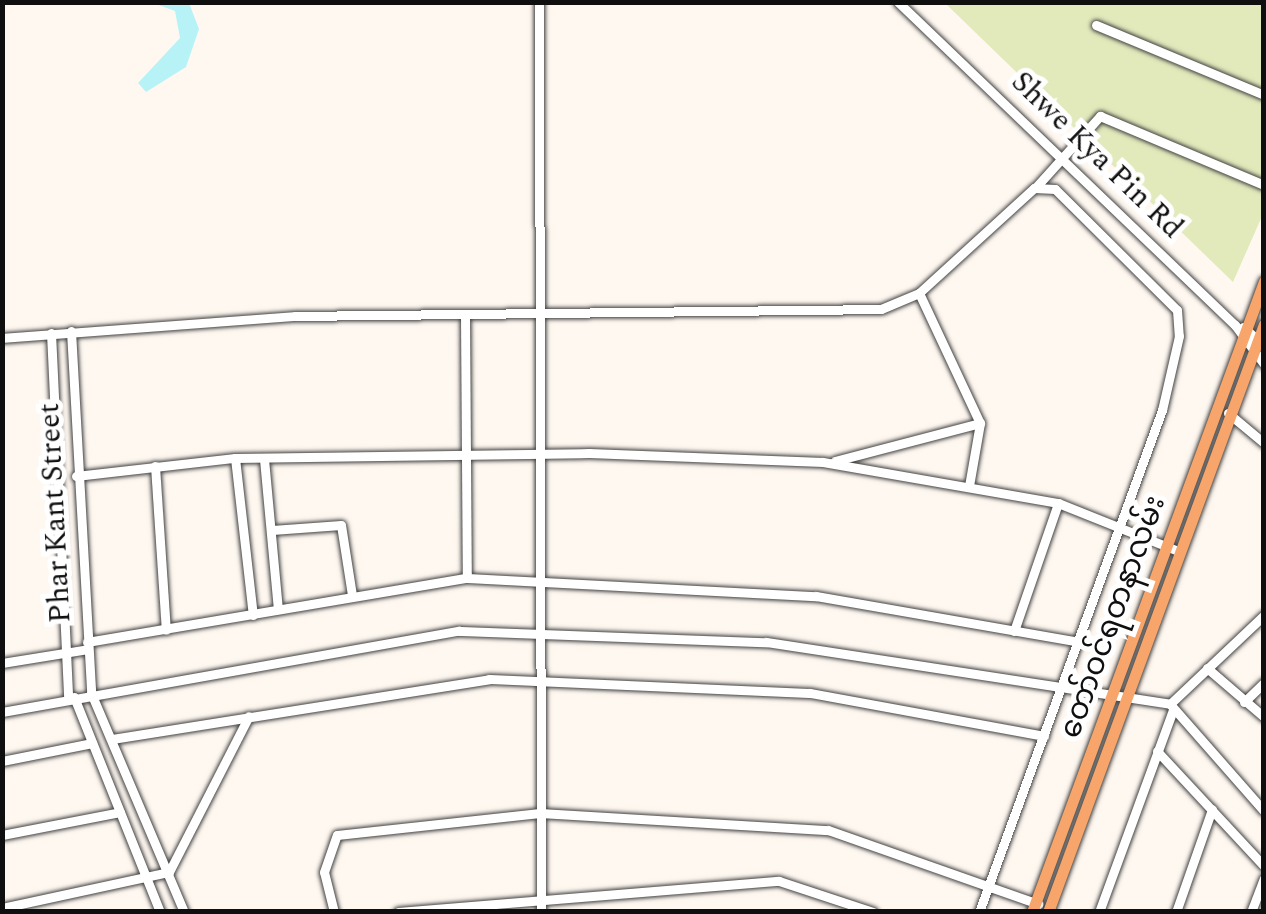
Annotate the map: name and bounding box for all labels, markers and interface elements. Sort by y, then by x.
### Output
street label: Shwe Kya Pin Rd [1004,64,1190,246]
street label: Phar Kant Street [31,402,79,624]
street label: တော်ဝင်ရတနာလမ်း [1052,491,1174,743]

